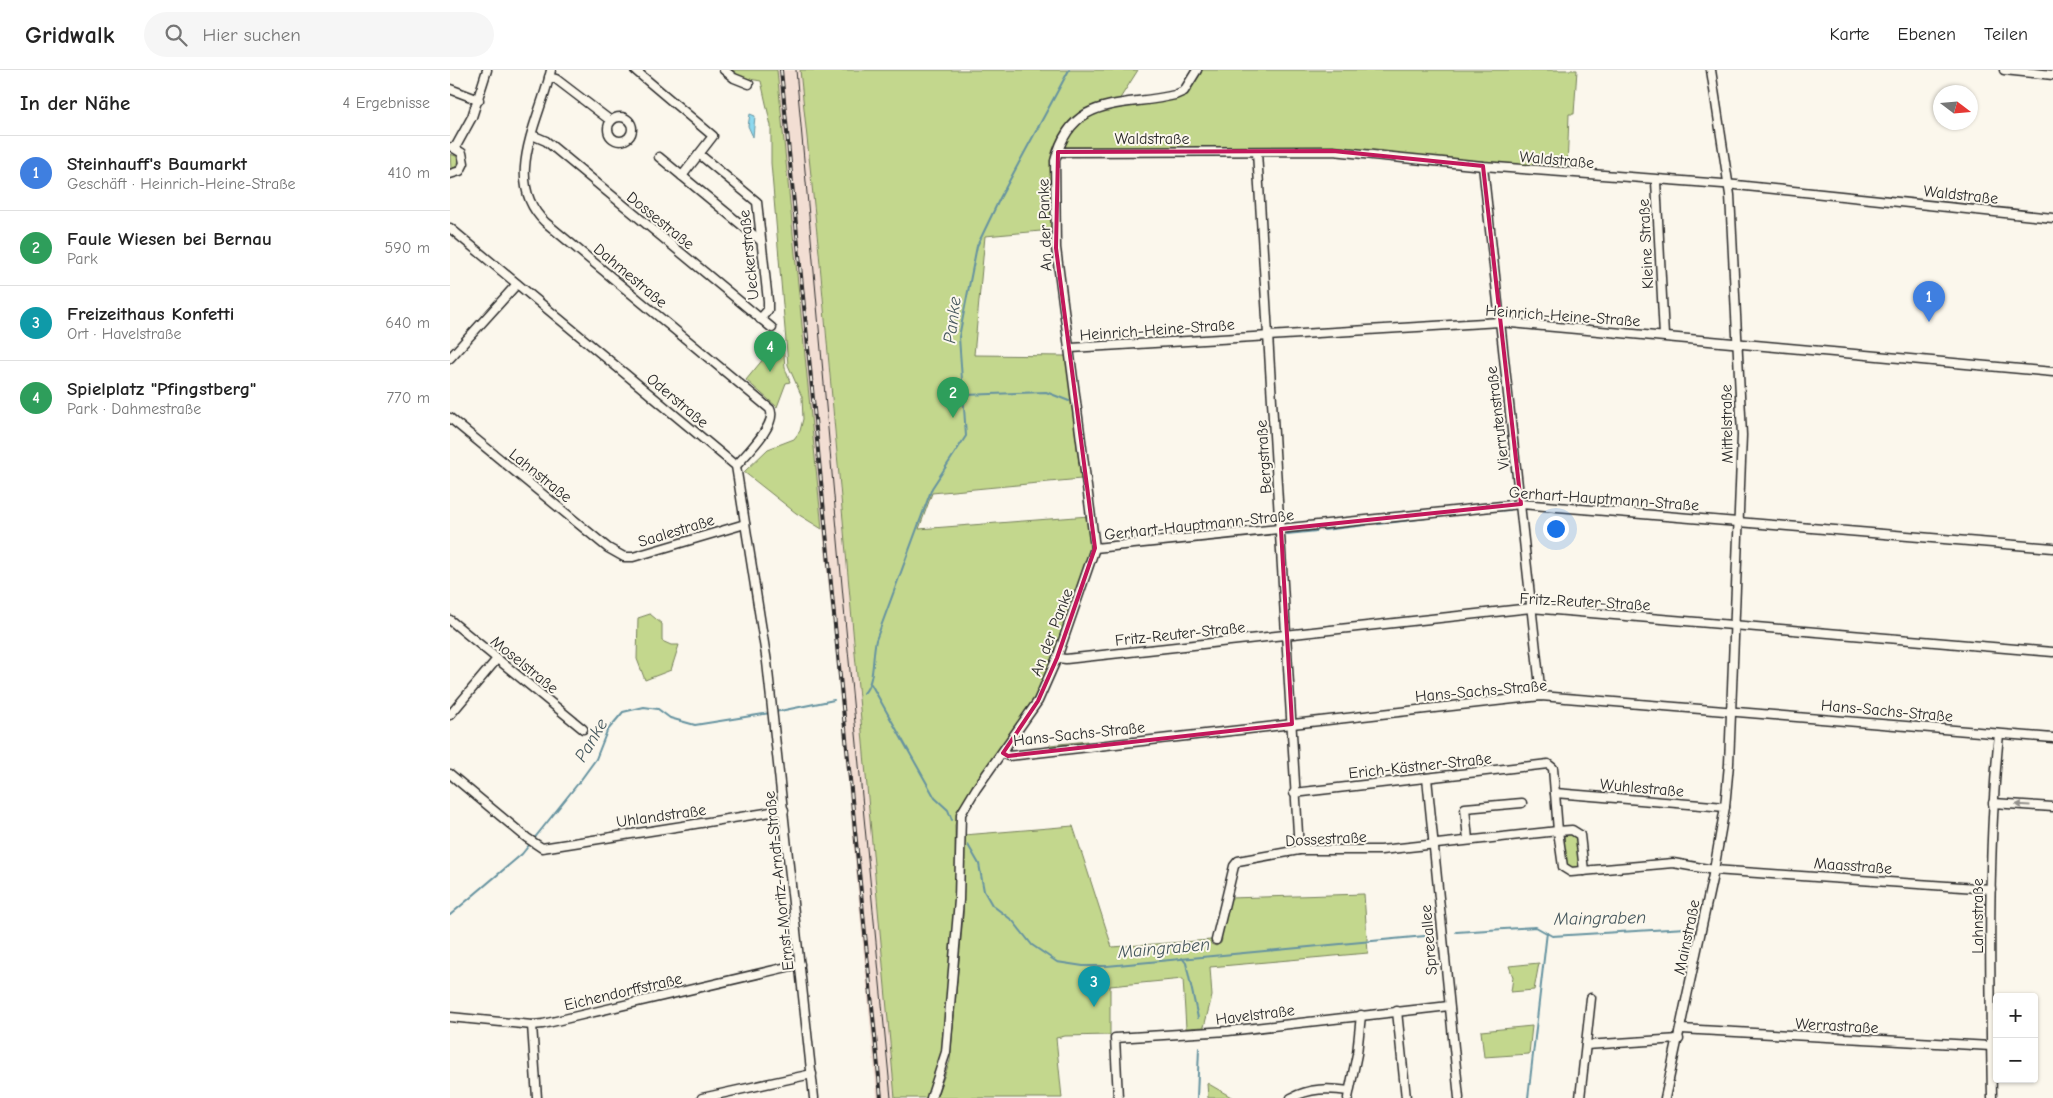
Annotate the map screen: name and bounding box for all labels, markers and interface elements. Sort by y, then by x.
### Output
search box [144,12,494,57]
text: Gridwalk [25,21,114,49]
icon: search [162,21,190,49]
text: Hier suchen [202,24,301,46]
text: Karte [1829,24,1870,45]
text: Ebenen [1898,24,1956,45]
text: Teilen [1984,24,2028,45]
north arrow [1933,85,1978,130]
text: In der Nähe [20,91,130,115]
text: 4 Ergebnisse [343,94,430,112]
street label: Waldstraße [1115,130,1190,148]
street label: Waldstraße [1519,148,1595,172]
text: Steinhauff's Baumarkt [67,153,247,175]
text: 1 [33,164,39,182]
text: 410 m [388,164,430,182]
text: Geschäft · Heinrich-Heine-Straße [67,175,296,193]
street label: An der Panke [1034,178,1056,272]
street label: Waldstraße [1923,182,1999,208]
street label: Dossestraße [623,188,698,253]
street label: Kleine Straße [1635,198,1657,290]
street label: Ueckerstraße [735,209,763,301]
text: Faule Wiesen bei Bernau [67,228,272,250]
text: 2 [32,239,40,257]
text: 590 m [385,239,430,257]
street label: Dahmestraße [590,240,671,312]
text: Park [67,250,98,268]
pin: 1 [1913,281,1945,322]
water label: Panke [939,295,966,345]
street label: Heinrich-Heine-Straße [1485,302,1641,330]
text: Freizeithaus Konfetti [67,303,234,325]
text: 3 [32,314,40,332]
text: 640 m [385,314,430,332]
street label: Heinrich-Heine-Straße [1079,316,1235,344]
text: Ort · Havelstraße [67,325,181,343]
pin: 4 [754,331,786,372]
street label: Vierrutenstraße [1483,365,1513,471]
street label: Oderstraße [643,370,712,432]
pin: 2 [937,377,969,418]
text: Spielplatz "Pfingstberg" [67,378,256,400]
street label: Mittelstraße [1717,384,1737,464]
text: 4 [32,389,40,407]
text: 770 m [387,389,430,407]
text: Park · Dahmestraße [67,400,201,418]
street label: Bergstraße [1252,419,1276,495]
street label: Lahnstraße [505,445,575,506]
street label: Gerhart-Hauptmann-Straße [1508,483,1700,515]
street label: Gerhart-Hauptmann-Straße [1103,506,1295,544]
street label: Saalestraße [636,511,717,551]
your location [1543,516,1569,542]
street label: An der Panke [1027,586,1077,679]
street label: Fritz-Reuter-Straße [1519,590,1651,614]
street label: Fritz-Reuter-Straße [1114,618,1246,650]
street label: Moselstraße [487,632,562,698]
street label: Hans-Sachs-Straße [1414,676,1548,706]
street label: Hans-Sachs-Straße [1820,696,1954,726]
water label: Panke [570,715,613,766]
street label: Hans-Sachs-Straße [1012,718,1146,750]
street label: Erich-Kästner-Straße [1348,750,1493,782]
street label: Wuhlestraße [1599,775,1685,801]
street label: Ernst-Moritz-Arndt-Straße [761,790,797,972]
street label: Uhlandstraße [615,801,707,831]
one-way arrow [2015,801,2031,809]
street label: Dossestraße [1285,828,1367,850]
street label: Maasstraße [1813,854,1893,878]
street label: Lahnstraße [1969,878,1987,954]
street label: Mainstraße [1670,898,1704,976]
street label: Spreeallee [1417,904,1441,976]
water label: Maingraben [1553,907,1646,930]
water label: Maingraben [1116,934,1211,963]
pin: 3 [1078,966,1110,1007]
street label: Eichendorffstraße [562,970,684,1014]
map controls [1993,993,2038,1083]
button: + [1993,993,2038,1038]
street label: Havelstraße [1214,1001,1296,1029]
street label: Werrastraße [1795,1015,1879,1037]
button: − [1993,1038,2038,1083]

